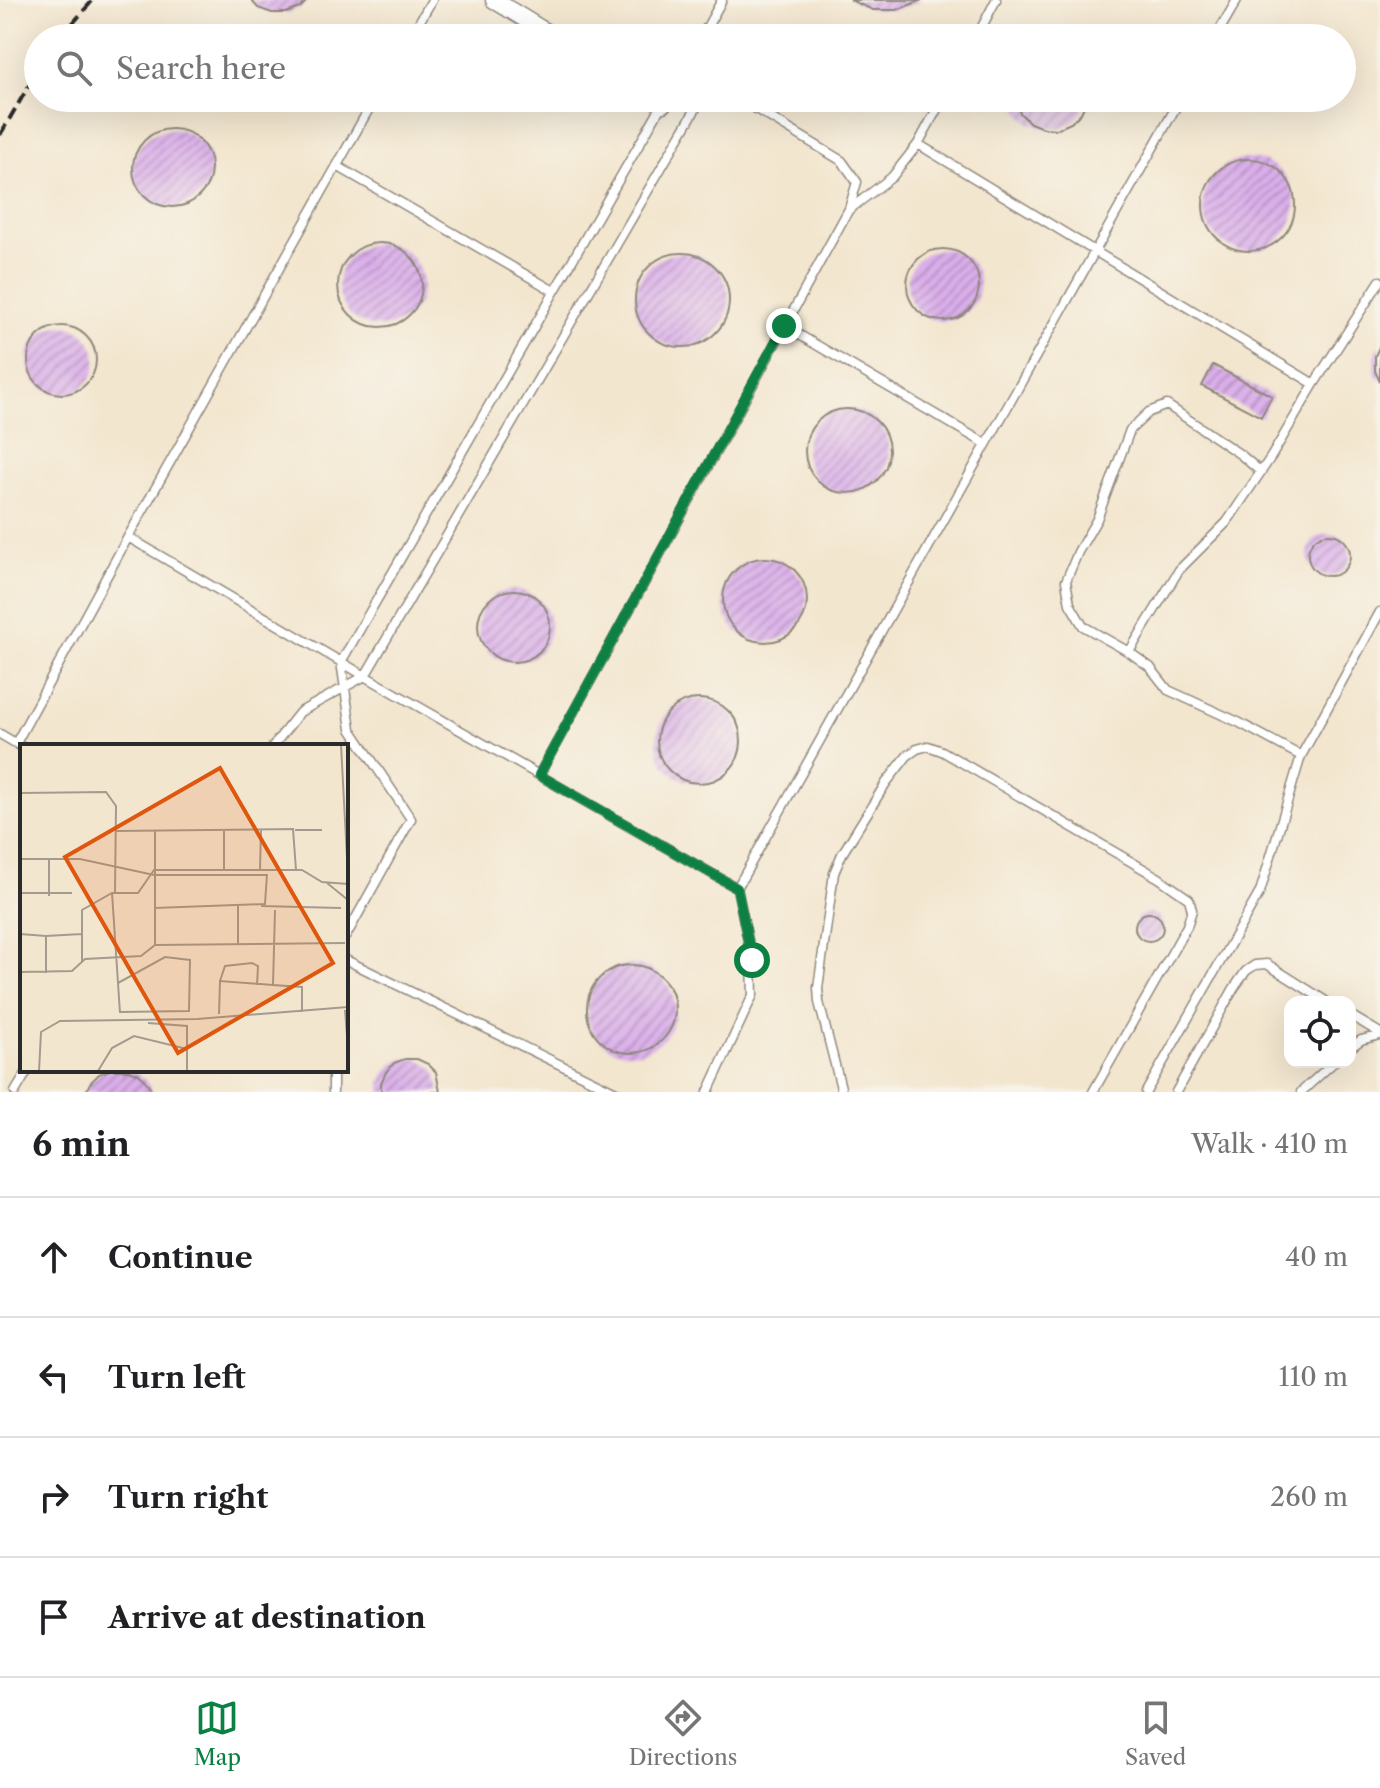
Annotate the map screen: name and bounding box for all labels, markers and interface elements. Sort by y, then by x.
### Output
search box [24,24,1356,112]
icon: search [52,46,96,90]
text: Search here [116,50,286,87]
route end [766,308,802,344]
inset map [20,744,348,1072]
route start [734,942,770,978]
map controls [1284,996,1356,1068]
button: locate [1284,996,1356,1068]
text: 6 min [32,1123,130,1165]
text: Walk · 410 m [1191,1128,1348,1160]
icon: ahead [32,1235,76,1279]
text: Continue [108,1239,253,1276]
text: 40 m [1285,1241,1348,1273]
icon: left [32,1355,76,1399]
text: Turn left [108,1359,245,1396]
text: 110 m [1279,1361,1348,1393]
icon: right [32,1475,76,1519]
text: Turn right [108,1479,268,1516]
text: 260 m [1270,1481,1348,1513]
icon: arrive [32,1595,76,1639]
text: Arrive at destination [108,1599,426,1636]
tab: Map [194,1696,241,1771]
tab: Directions [629,1696,737,1771]
tab: Saved [1125,1696,1186,1771]

